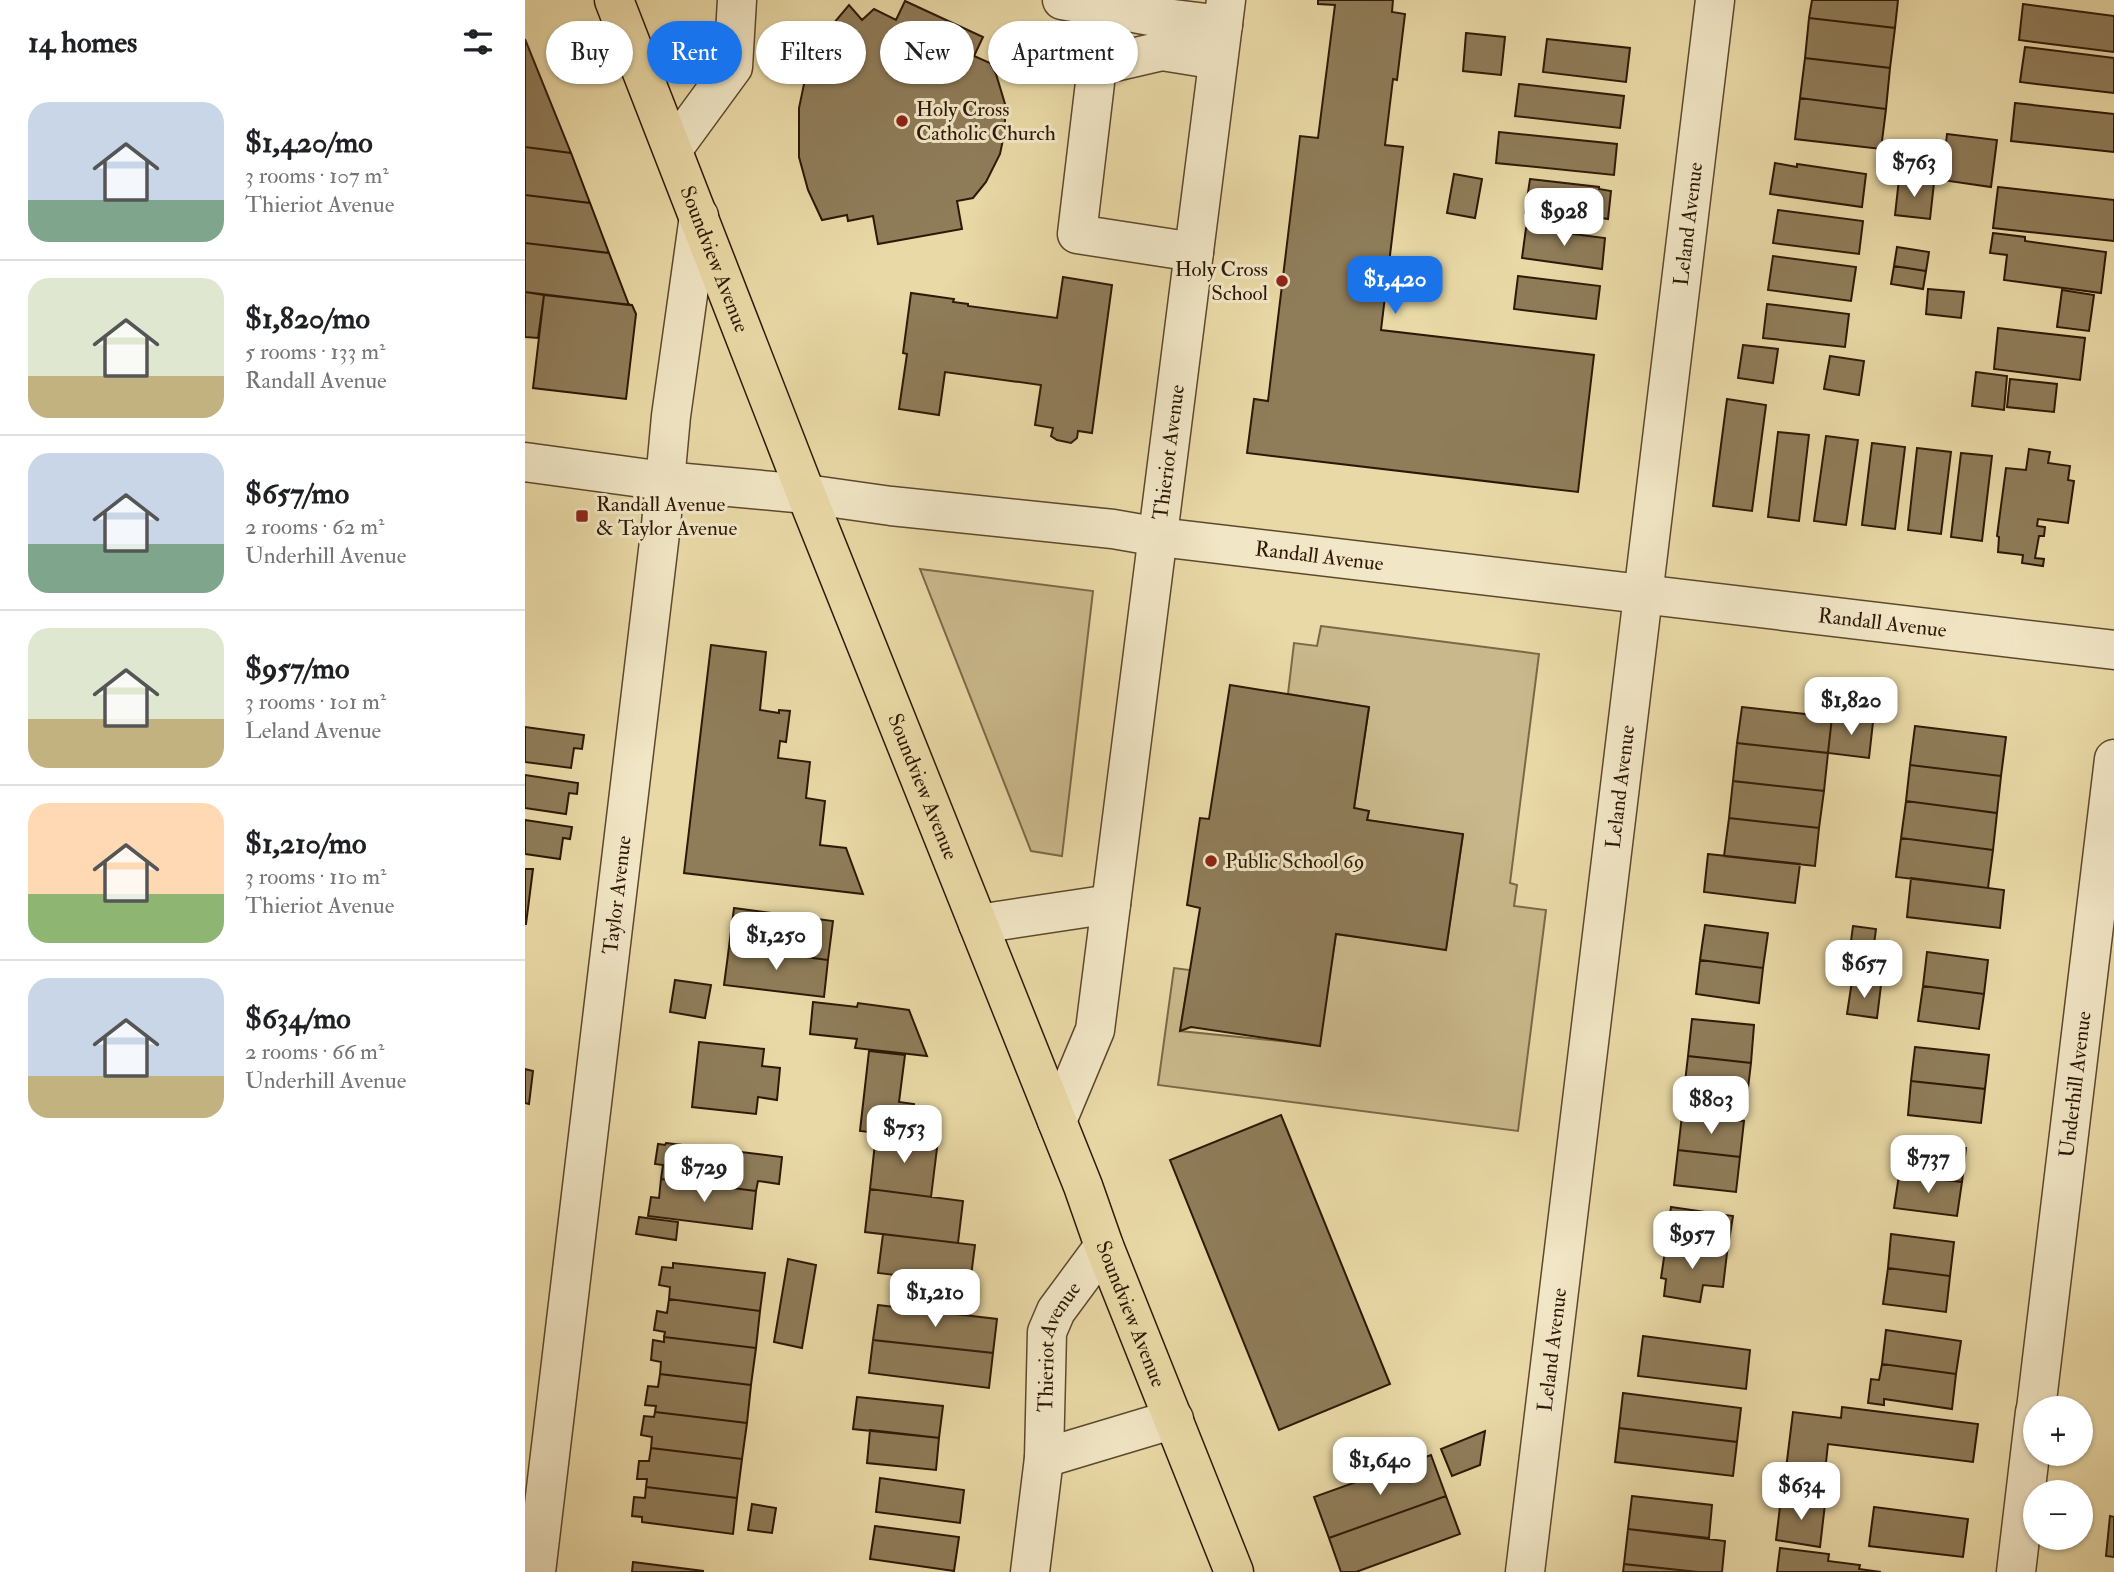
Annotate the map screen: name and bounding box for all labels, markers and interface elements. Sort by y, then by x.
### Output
chip: Buy [546,21,633,84]
chip: Rent [647,21,742,84]
chip: Filters [756,21,866,84]
chip: New [880,21,974,84]
chip: Apartment [988,21,1138,84]
icon: filters [459,23,497,61]
text: 14 homes [28,24,137,61]
place label: Holy Cross Catholic Church [916,96,1056,147]
marker: Holy Cross Catholic Church [894,113,910,129]
text: $1,420/mo [245,124,373,161]
icon: home [84,130,168,214]
pin: $763 [1873,140,1955,199]
text: $763 [1892,147,1936,176]
street label: Leland Avenue [1668,160,1709,287]
text: 3 rooms · 107 m² [245,161,389,190]
street label: Soundview Avenue [674,182,755,337]
pin: $928 [1523,188,1605,248]
text: Thieriot Avenue [245,190,394,219]
text: $928 [1540,196,1588,225]
place label: Holy Cross School [1175,256,1269,307]
pin: $1,420 [1338,256,1452,316]
text: $1,420 [1363,264,1427,293]
marker: Holy Cross School [1274,273,1290,289]
text: $1,820/mo [245,300,370,337]
icon: home [84,306,168,390]
text: 5 rooms · 133 m² [245,337,386,366]
text: Randall Avenue [245,366,387,395]
street label: Thieriot Avenue [1147,383,1191,522]
text: $657/mo [245,475,349,512]
icon: home [84,481,168,565]
place label: Randall Avenue & Taylor Avenue [596,491,737,542]
marker: Randall Avenue & Taylor Avenue [574,508,590,524]
text: 2 rooms · 62 m² [245,512,384,541]
street label: Randall Avenue [1253,535,1385,578]
text: Underhill Avenue [245,541,406,570]
street label: Randall Avenue [1816,602,1948,644]
text: $957/mo [245,650,349,687]
icon: home [84,656,168,740]
pin: $1,820 [1794,678,1908,737]
text: $1,820 [1821,685,1881,714]
text: 3 rooms · 101 m² [245,687,386,716]
street label: Soundview Avenue [881,710,964,864]
text: Leland Avenue [245,716,381,745]
street label: Leland Avenue [1600,723,1641,850]
text: $1,210/mo [245,825,366,862]
icon: home [84,831,168,915]
street label: Taylor Avenue [597,834,638,956]
place label: Public School 69 [1225,848,1364,875]
marker: Public School 69 [1203,853,1219,869]
text: 3 rooms · 110 m² [245,862,386,891]
text: Thieriot Avenue [245,891,394,920]
pin: $1,250 [719,912,833,972]
text: $1,250 [746,920,806,949]
pin: $657 [1823,940,1905,1000]
text: $657 [1841,948,1887,977]
text: $634/mo [245,1000,351,1037]
icon: home [84,1006,168,1090]
street label: Underhill Avenue [2053,1009,2098,1159]
text: 2 rooms · 66 m² [245,1037,384,1066]
text: Underhill Avenue [245,1066,406,1095]
pin: $803 [1670,1076,1752,1136]
text: $803 [1689,1084,1733,1113]
pin: $753 [863,1106,945,1165]
text: $753 [883,1113,925,1142]
pin: $737 [1887,1136,1969,1195]
text: $737 [1907,1143,1949,1172]
pin: $729 [663,1144,745,1204]
text: $729 [680,1152,728,1181]
pin: $957 [1651,1212,1733,1271]
text: $957 [1669,1219,1715,1248]
street label: Soundview Avenue [1089,1237,1172,1391]
pin: $1,210 [878,1270,992,1329]
street label: Thieriot Avenue [1032,1276,1087,1412]
text: $1,210 [906,1277,964,1306]
street label: Leland Avenue [1532,1286,1573,1413]
map controls [2023,1396,2093,1550]
button: + [2023,1396,2093,1466]
pin: $1,640 [1323,1438,1437,1497]
text: $1,640 [1349,1445,1411,1474]
pin: $634 [1760,1462,1842,1522]
text: $634 [1778,1470,1824,1499]
button: − [2023,1480,2093,1550]

